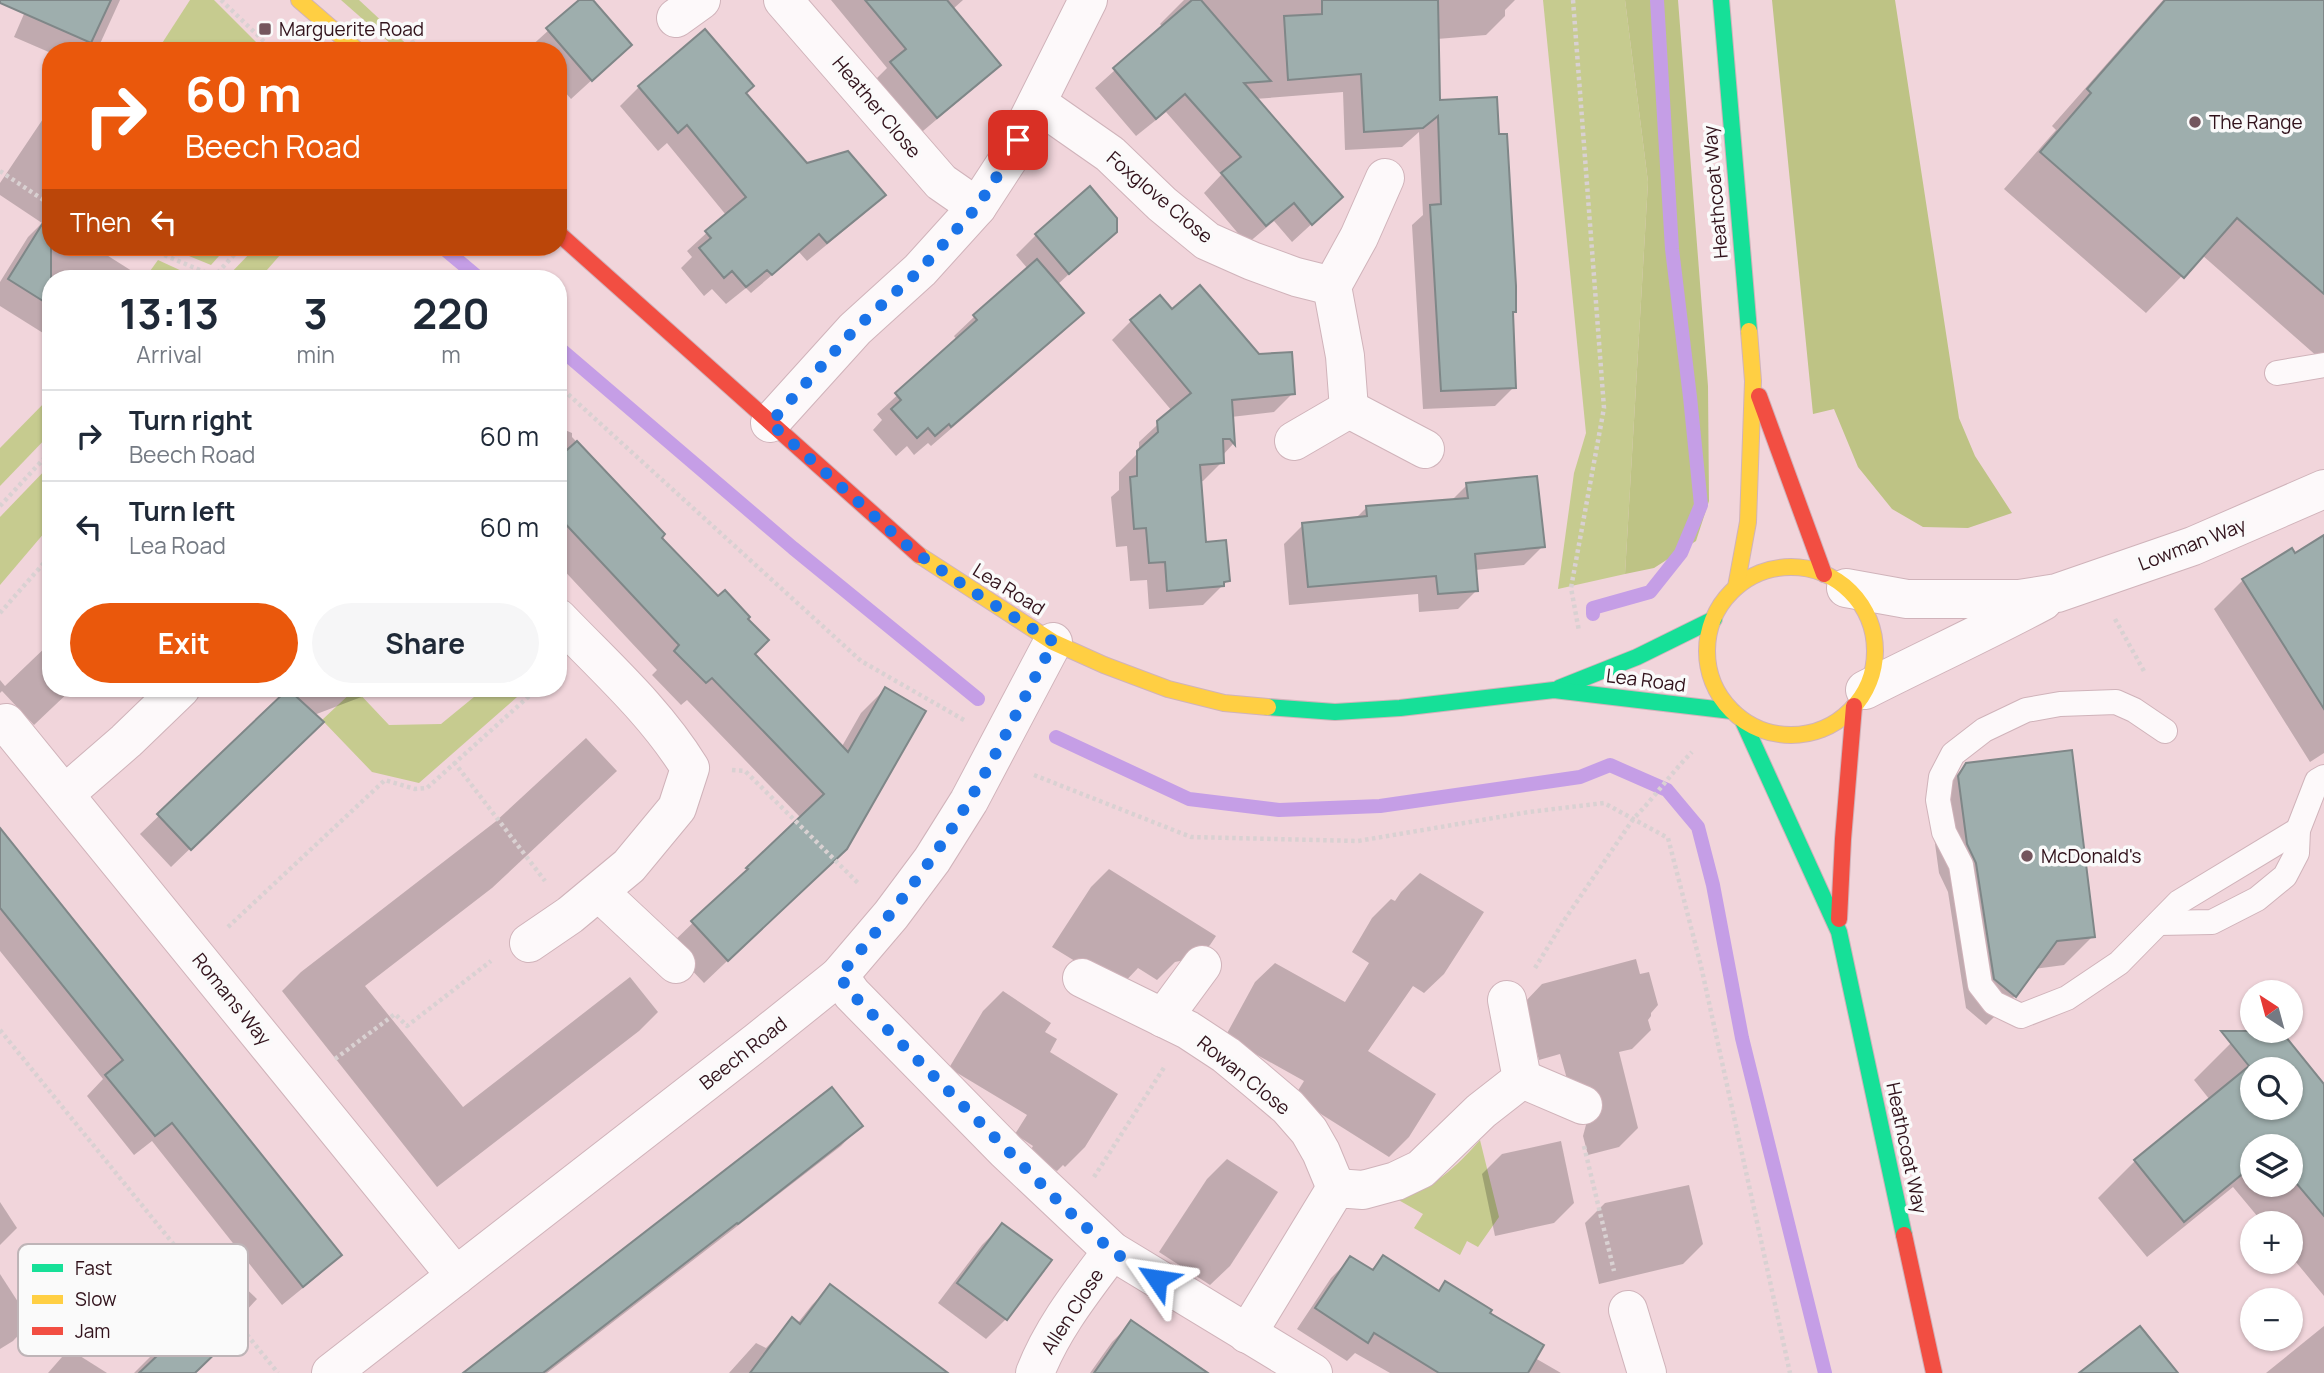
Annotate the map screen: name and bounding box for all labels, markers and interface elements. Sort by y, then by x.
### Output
place label: Marguerite Road [279,16,424,42]
marker: Marguerite Road [257,21,273,37]
street label: Heather Close [827,51,927,163]
text: 60 m [185,60,302,127]
icon: right [70,70,161,161]
place label: The Range [2209,109,2303,135]
pin [988,110,1048,170]
marker: The Range [2187,114,2203,130]
icon: arrive [999,121,1037,159]
text: Beech Road [185,124,361,168]
street label: Heathcoat Way [1696,124,1734,260]
street label: Foxglove Close [1101,145,1219,249]
icon: left [145,203,183,241]
text: Then [70,204,131,240]
text: 13:13 [119,284,219,342]
text: 3 [303,284,328,342]
text: 220 [412,284,490,342]
text: Arrival [136,338,202,370]
text: min [296,338,335,370]
text: m [441,338,461,370]
text: Turn right [129,402,253,438]
icon: right [70,417,108,455]
text: 60 m [480,418,539,454]
text: Beech Road [129,438,256,470]
text: Turn left [129,493,236,529]
icon: left [70,508,108,546]
text: 60 m [480,509,539,545]
street label: Lowman Way [2134,511,2250,577]
text: Lea Road [129,529,226,561]
street label: Lea Road [968,557,1050,621]
button: Exit [70,603,298,683]
button: Share [312,603,539,683]
street label: Lea Road [1605,662,1687,698]
place label: McDonald's [2041,843,2142,869]
marker: McDonald's [2019,848,2035,864]
street label: Romans Way [187,947,277,1051]
north arrow [2240,980,2303,1043]
map controls [2240,980,2303,1351]
street label: Beech Road [694,1011,792,1095]
street label: Rowan Close [1192,1029,1296,1121]
button: search [2240,1057,2303,1120]
street label: Heathcoat Way [1880,1080,1934,1216]
button: layers [2240,1134,2303,1197]
button: + [2240,1211,2303,1274]
position arrow [1120,1242,1194,1316]
legend [18,1244,248,1356]
text: Fast [75,1255,112,1281]
street label: Allen Close [1035,1263,1109,1359]
text: Slow [75,1286,117,1312]
button: − [2240,1288,2303,1351]
text: Jam [75,1318,110,1344]

